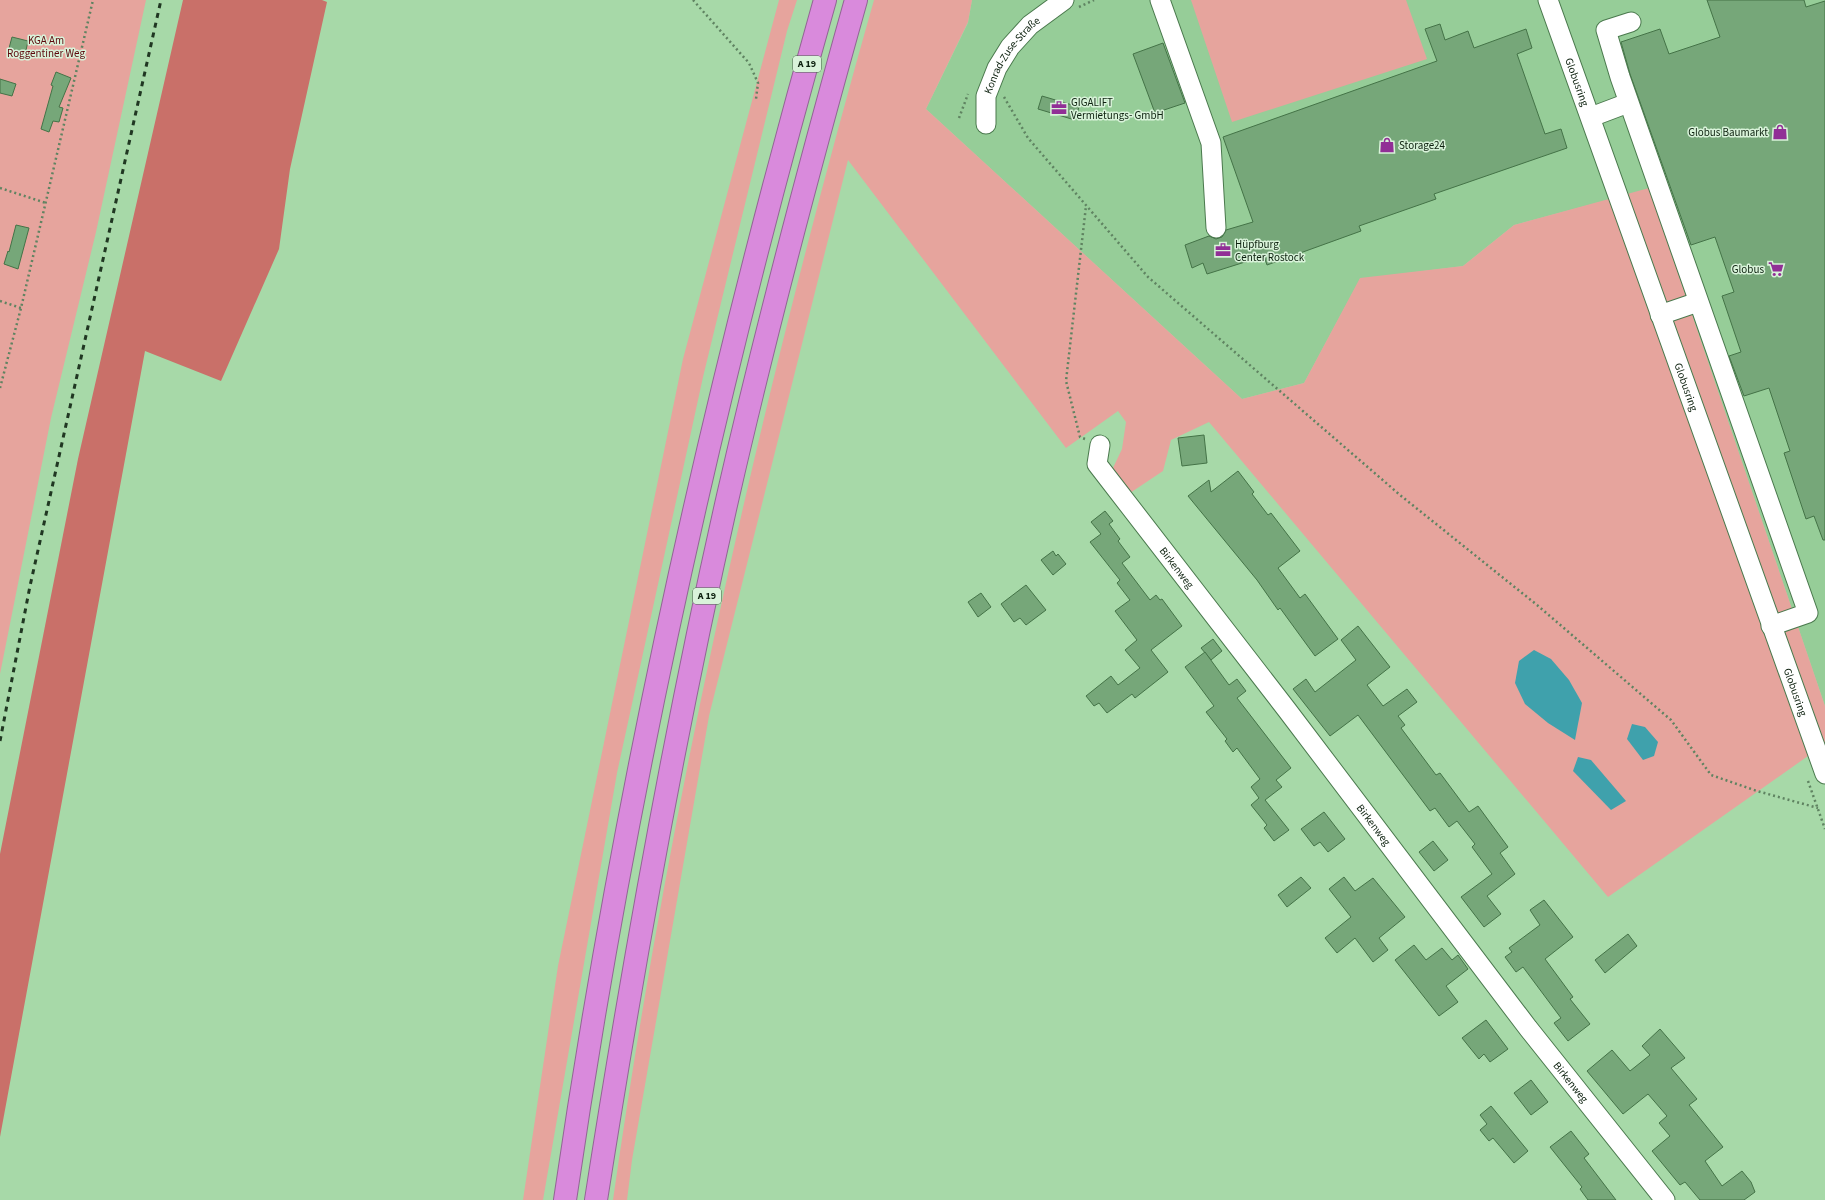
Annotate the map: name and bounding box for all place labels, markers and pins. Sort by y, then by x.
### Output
place label: GIGALIFT Vermietungs- GmbH [1071,95,1164,123]
office icon: GIGALIFT Vermietungs- GmbH [1050,99,1068,117]
shop icon: Globus Baumarkt [1771,123,1789,141]
place label: Globus Baumarkt [1688,125,1768,140]
shop icon: Storage24 [1378,136,1396,154]
place label: Storage24 [1399,138,1446,153]
place label: Hüpfburg Center Rostock [1235,237,1305,265]
office icon: Hüpfburg Center Rostock [1214,241,1232,259]
supermarket icon: Globus [1767,260,1785,278]
place label: Globus [1732,262,1764,277]

